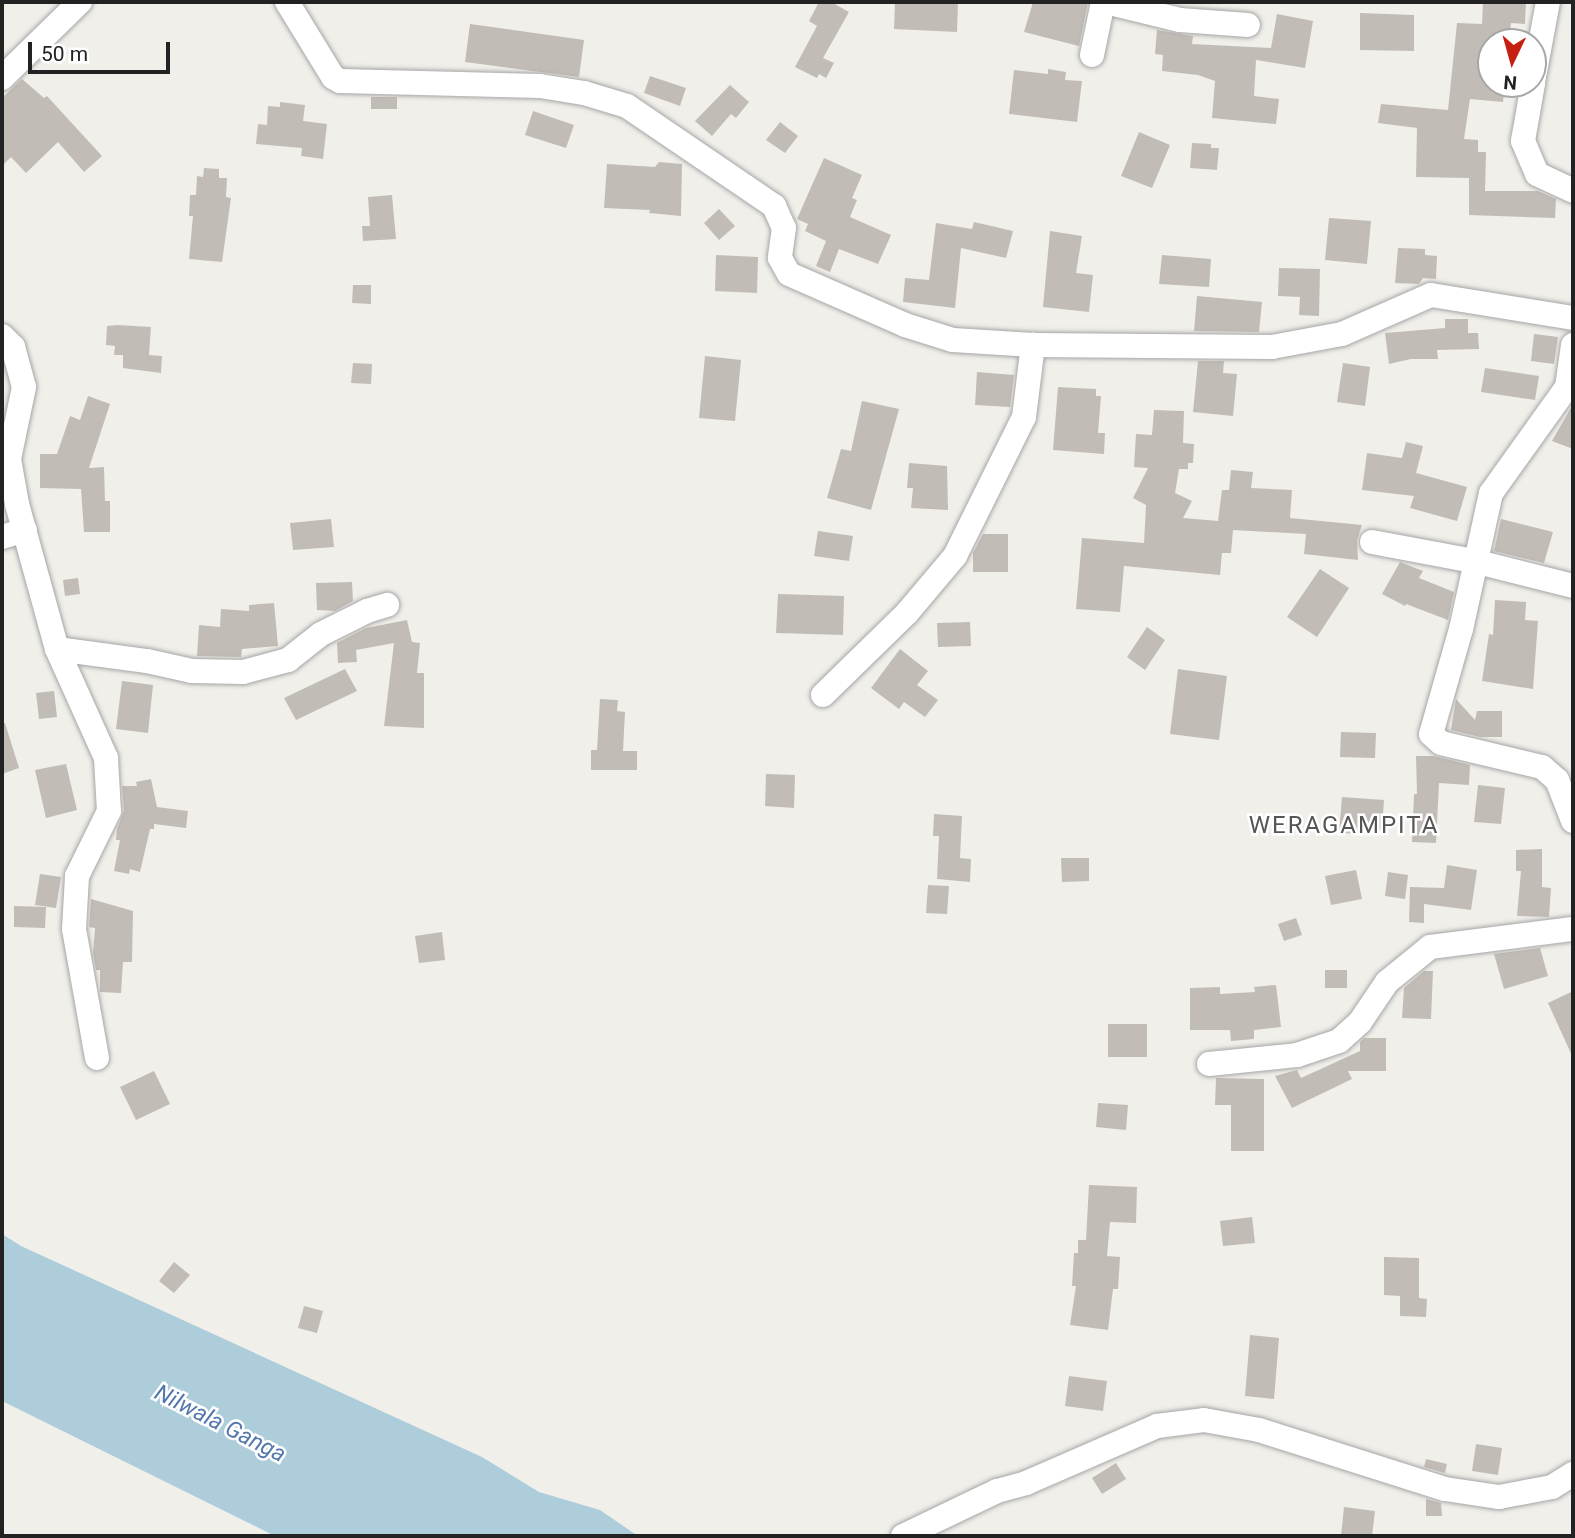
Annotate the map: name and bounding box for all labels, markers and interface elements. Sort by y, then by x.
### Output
scale bar [32,28,173,72]
north arrow [1477,28,1547,98]
text: 50 m [41,42,88,66]
text: N [1503,70,1518,94]
district label: WERAGAMPITA [1250,812,1438,840]
water label: Nilwala Ganga [150,1379,290,1469]

